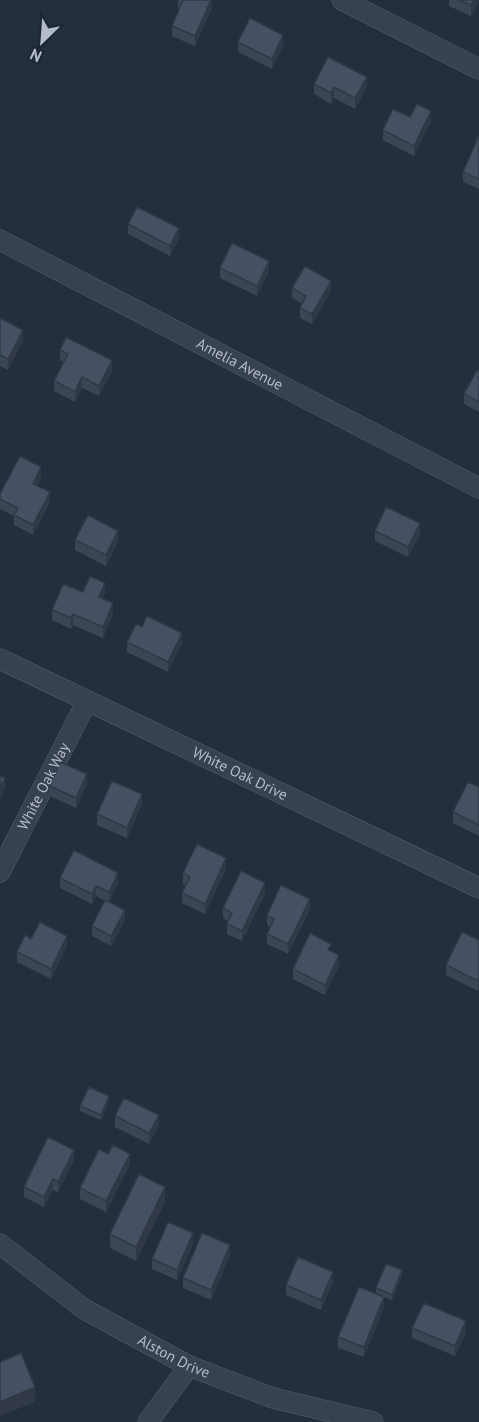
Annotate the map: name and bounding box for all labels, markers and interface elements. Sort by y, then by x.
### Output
north arrow [12,12,72,72]
text: N [27,44,45,67]
street label: Amelia Avenue [193,333,287,394]
street label: White Oak Way [13,739,73,833]
street label: White Oak Drive [189,742,291,804]
street label: Alston Drive [135,1330,213,1382]

